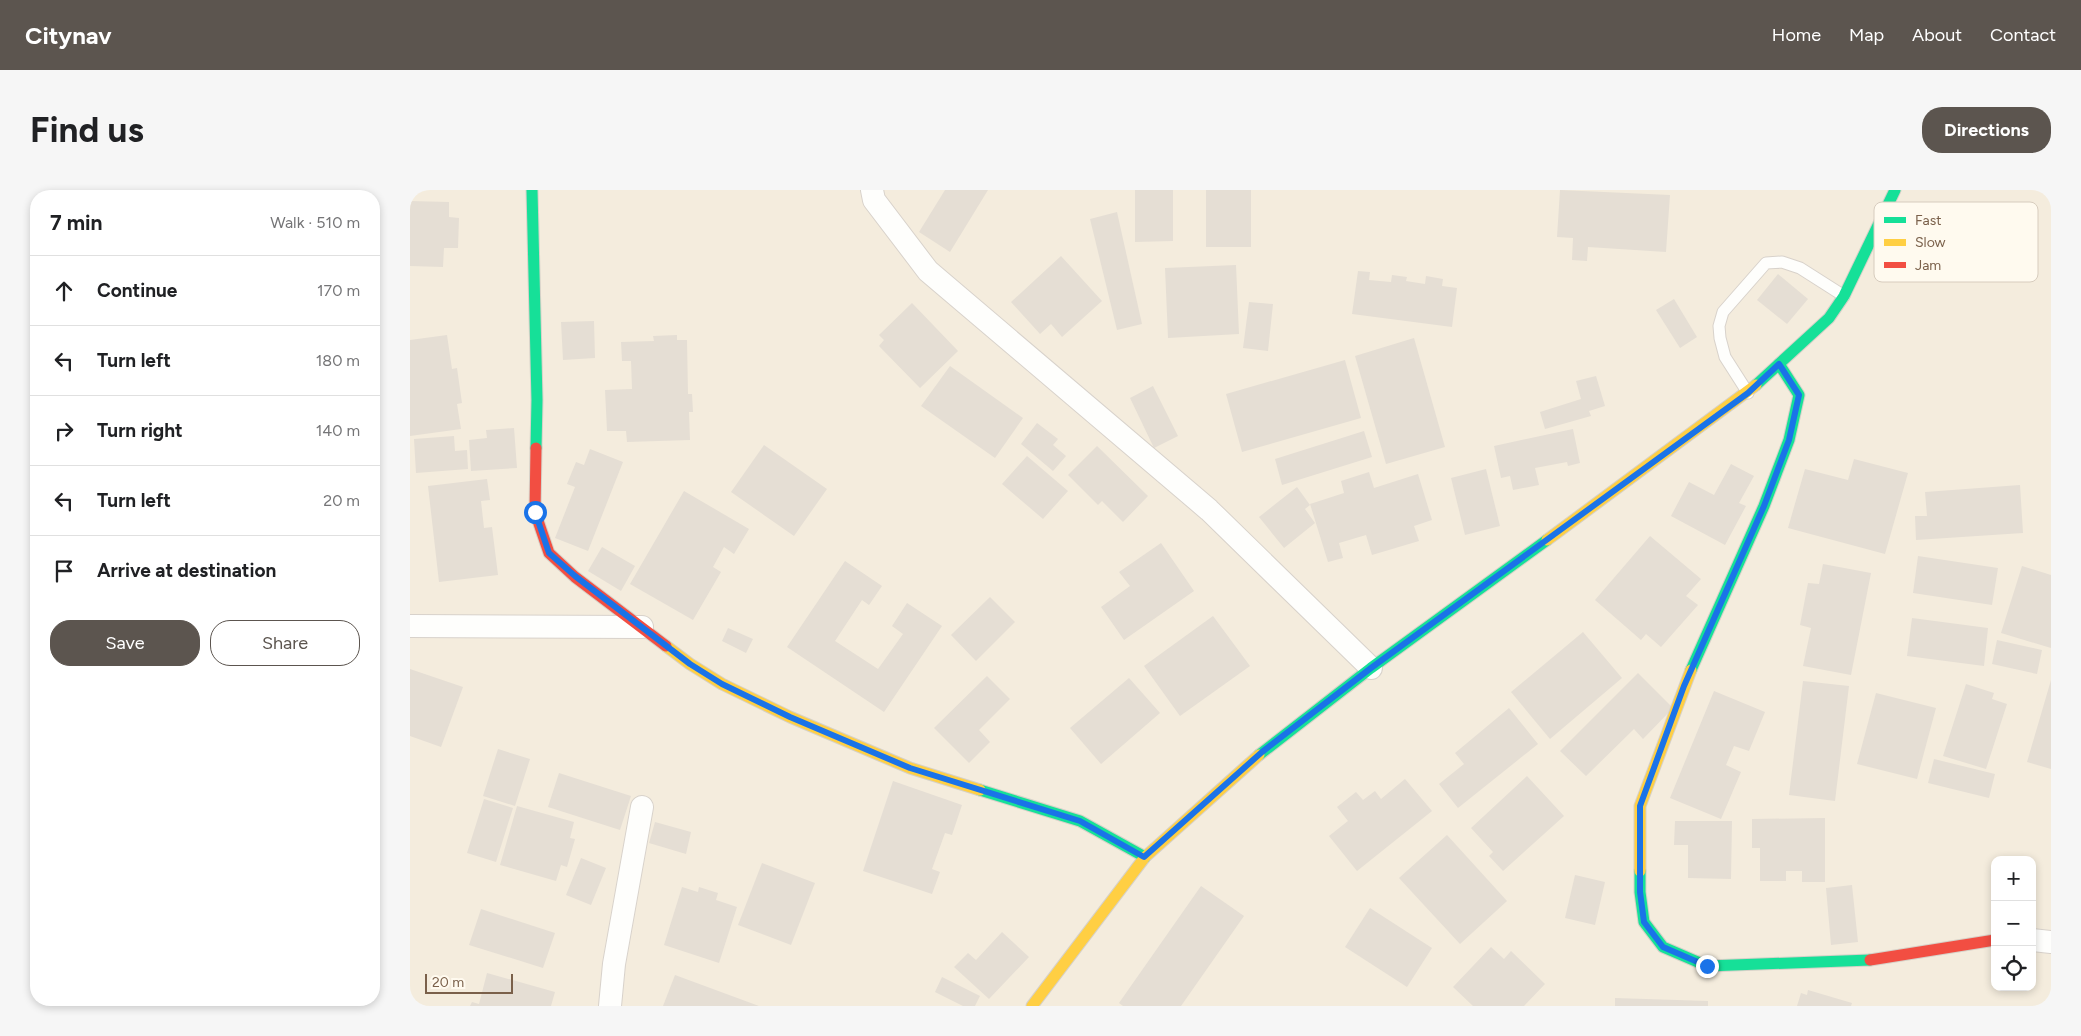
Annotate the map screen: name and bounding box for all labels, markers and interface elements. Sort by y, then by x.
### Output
text: Citynav [25,21,112,50]
text: Home [1772,24,1821,46]
text: Map [1849,24,1884,46]
text: About [1912,24,1962,46]
text: Contact [1990,24,2056,46]
button: Directions [1922,107,2051,153]
text: Find us [30,109,144,151]
legend [1874,202,2038,282]
text: 7 min [50,210,102,235]
text: Fast [1915,212,1941,229]
text: Walk · 510 m [270,213,360,232]
text: Slow [1915,234,1946,251]
text: Jam [1915,257,1941,274]
icon: ahead [50,277,78,305]
text: Continue [97,279,177,302]
text: 170 m [317,281,360,300]
icon: left [50,347,78,375]
text: Turn left [97,349,171,372]
text: 180 m [316,351,360,370]
icon: right [50,417,78,445]
text: Turn right [97,419,183,442]
text: 140 m [316,421,360,440]
icon: left [50,487,78,515]
text: Turn left [97,489,171,512]
text: 20 m [323,491,360,510]
route start [524,501,547,524]
icon: arrive [50,557,78,585]
text: Arrive at destination [97,559,276,582]
button: Save [50,620,200,666]
button: Share [210,620,360,666]
map controls [1991,856,2036,991]
button: + [1991,856,2036,901]
button: − [1991,901,2036,946]
button: locate [1991,946,2036,991]
route end [1696,955,1719,978]
scale bar [425,971,512,994]
text: 20 m [432,974,464,991]

